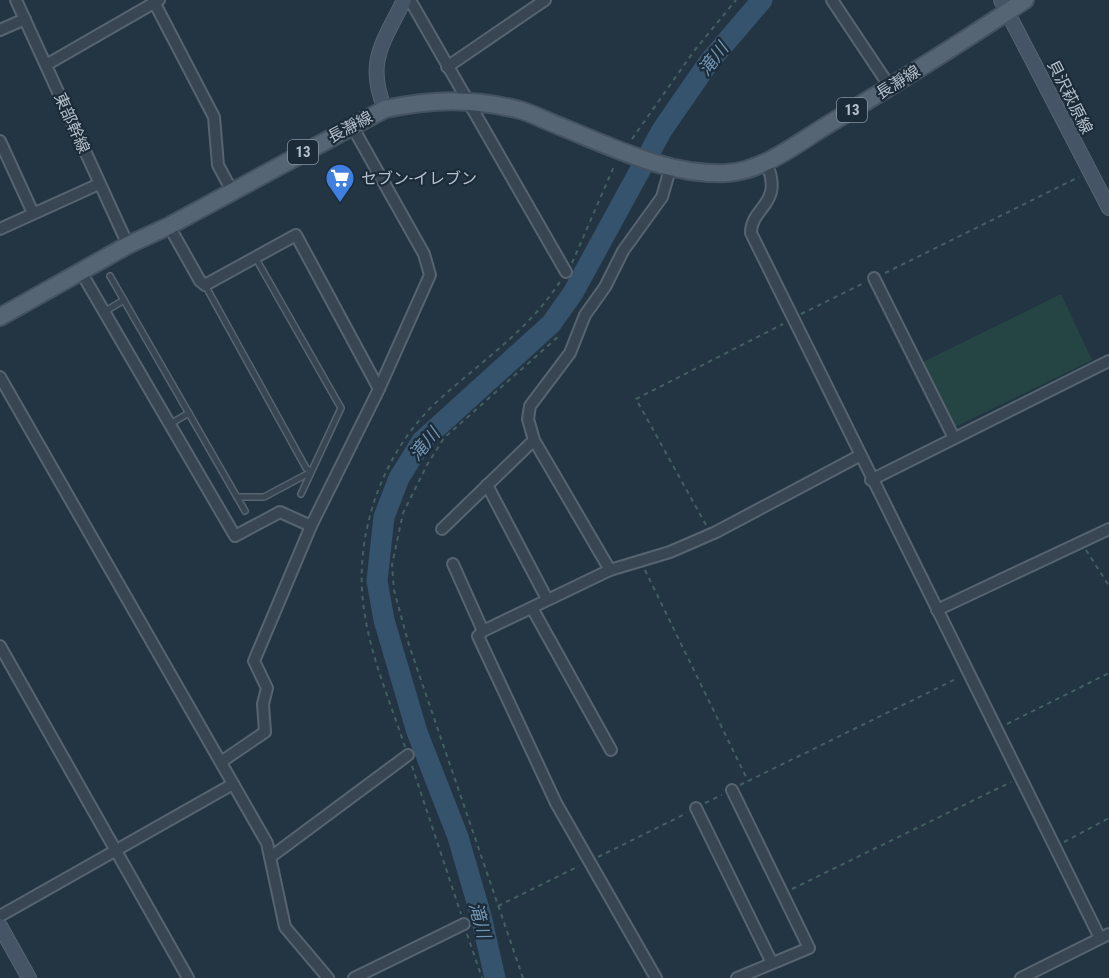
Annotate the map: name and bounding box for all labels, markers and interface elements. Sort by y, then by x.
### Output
water label: 滝川 [694,37,734,80]
street label: 貝沢萩原線 [1043,57,1097,137]
street label: 長瀞線 [873,61,923,103]
street label: 東部幹線 [50,90,94,156]
road number: 13 [837,98,867,122]
street label: 長瀞線 [324,107,376,147]
road number: 13 [288,140,318,164]
supermarket icon: セブン-イレブン [324,162,356,204]
place label: セブン-イレブン [361,169,477,188]
water label: 滝川 [404,422,445,465]
water label: 滝川 [465,900,495,942]

